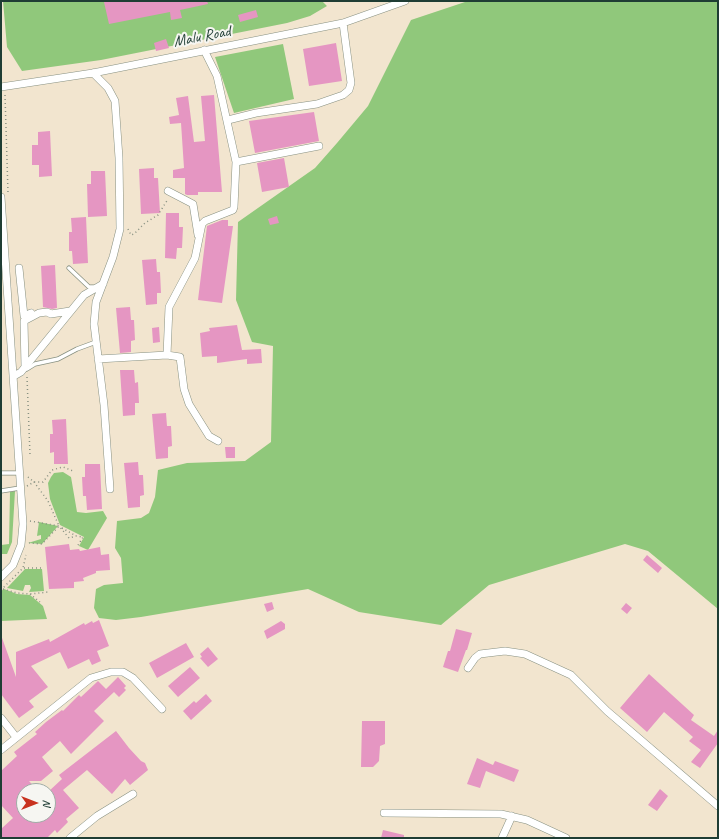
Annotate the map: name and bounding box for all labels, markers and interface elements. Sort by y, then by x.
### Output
street label: Malu Road [172,22,232,52]
north arrow [16,783,56,823]
text: N [40,800,54,806]

